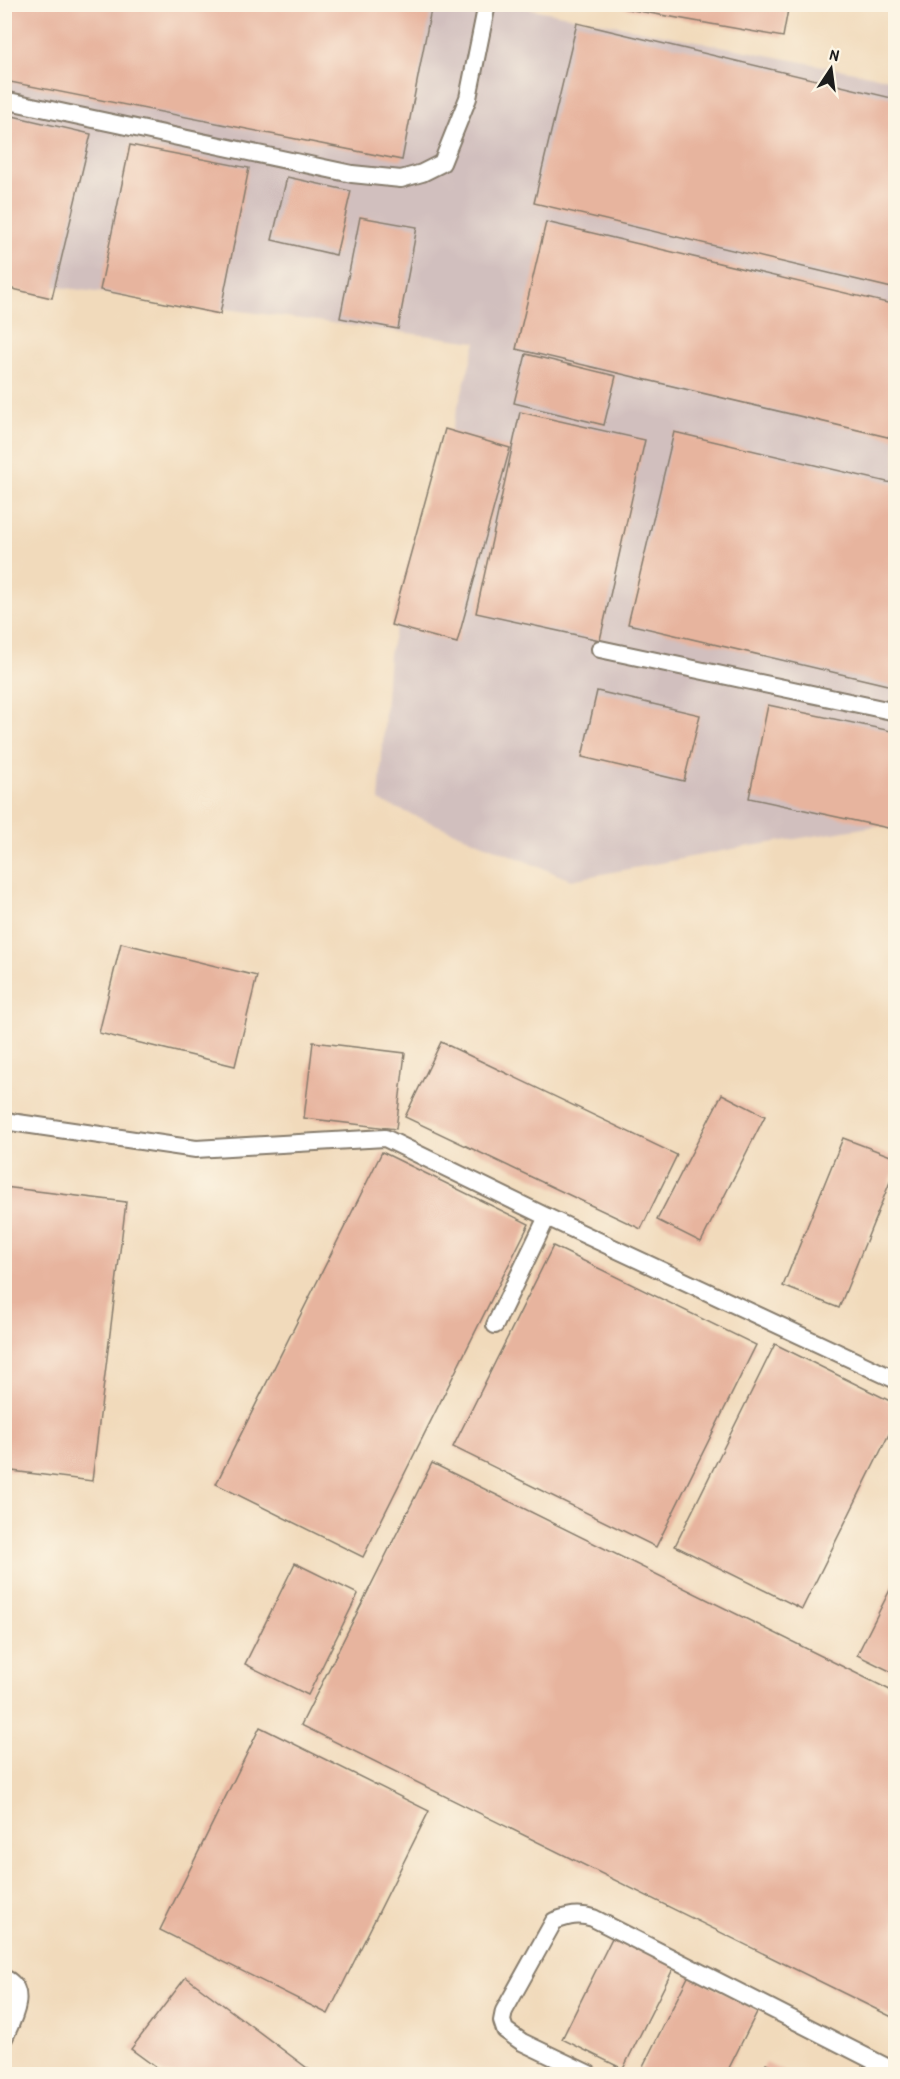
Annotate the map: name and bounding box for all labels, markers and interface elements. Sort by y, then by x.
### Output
north arrow [801,39,861,99]
text: N [828,43,841,66]

